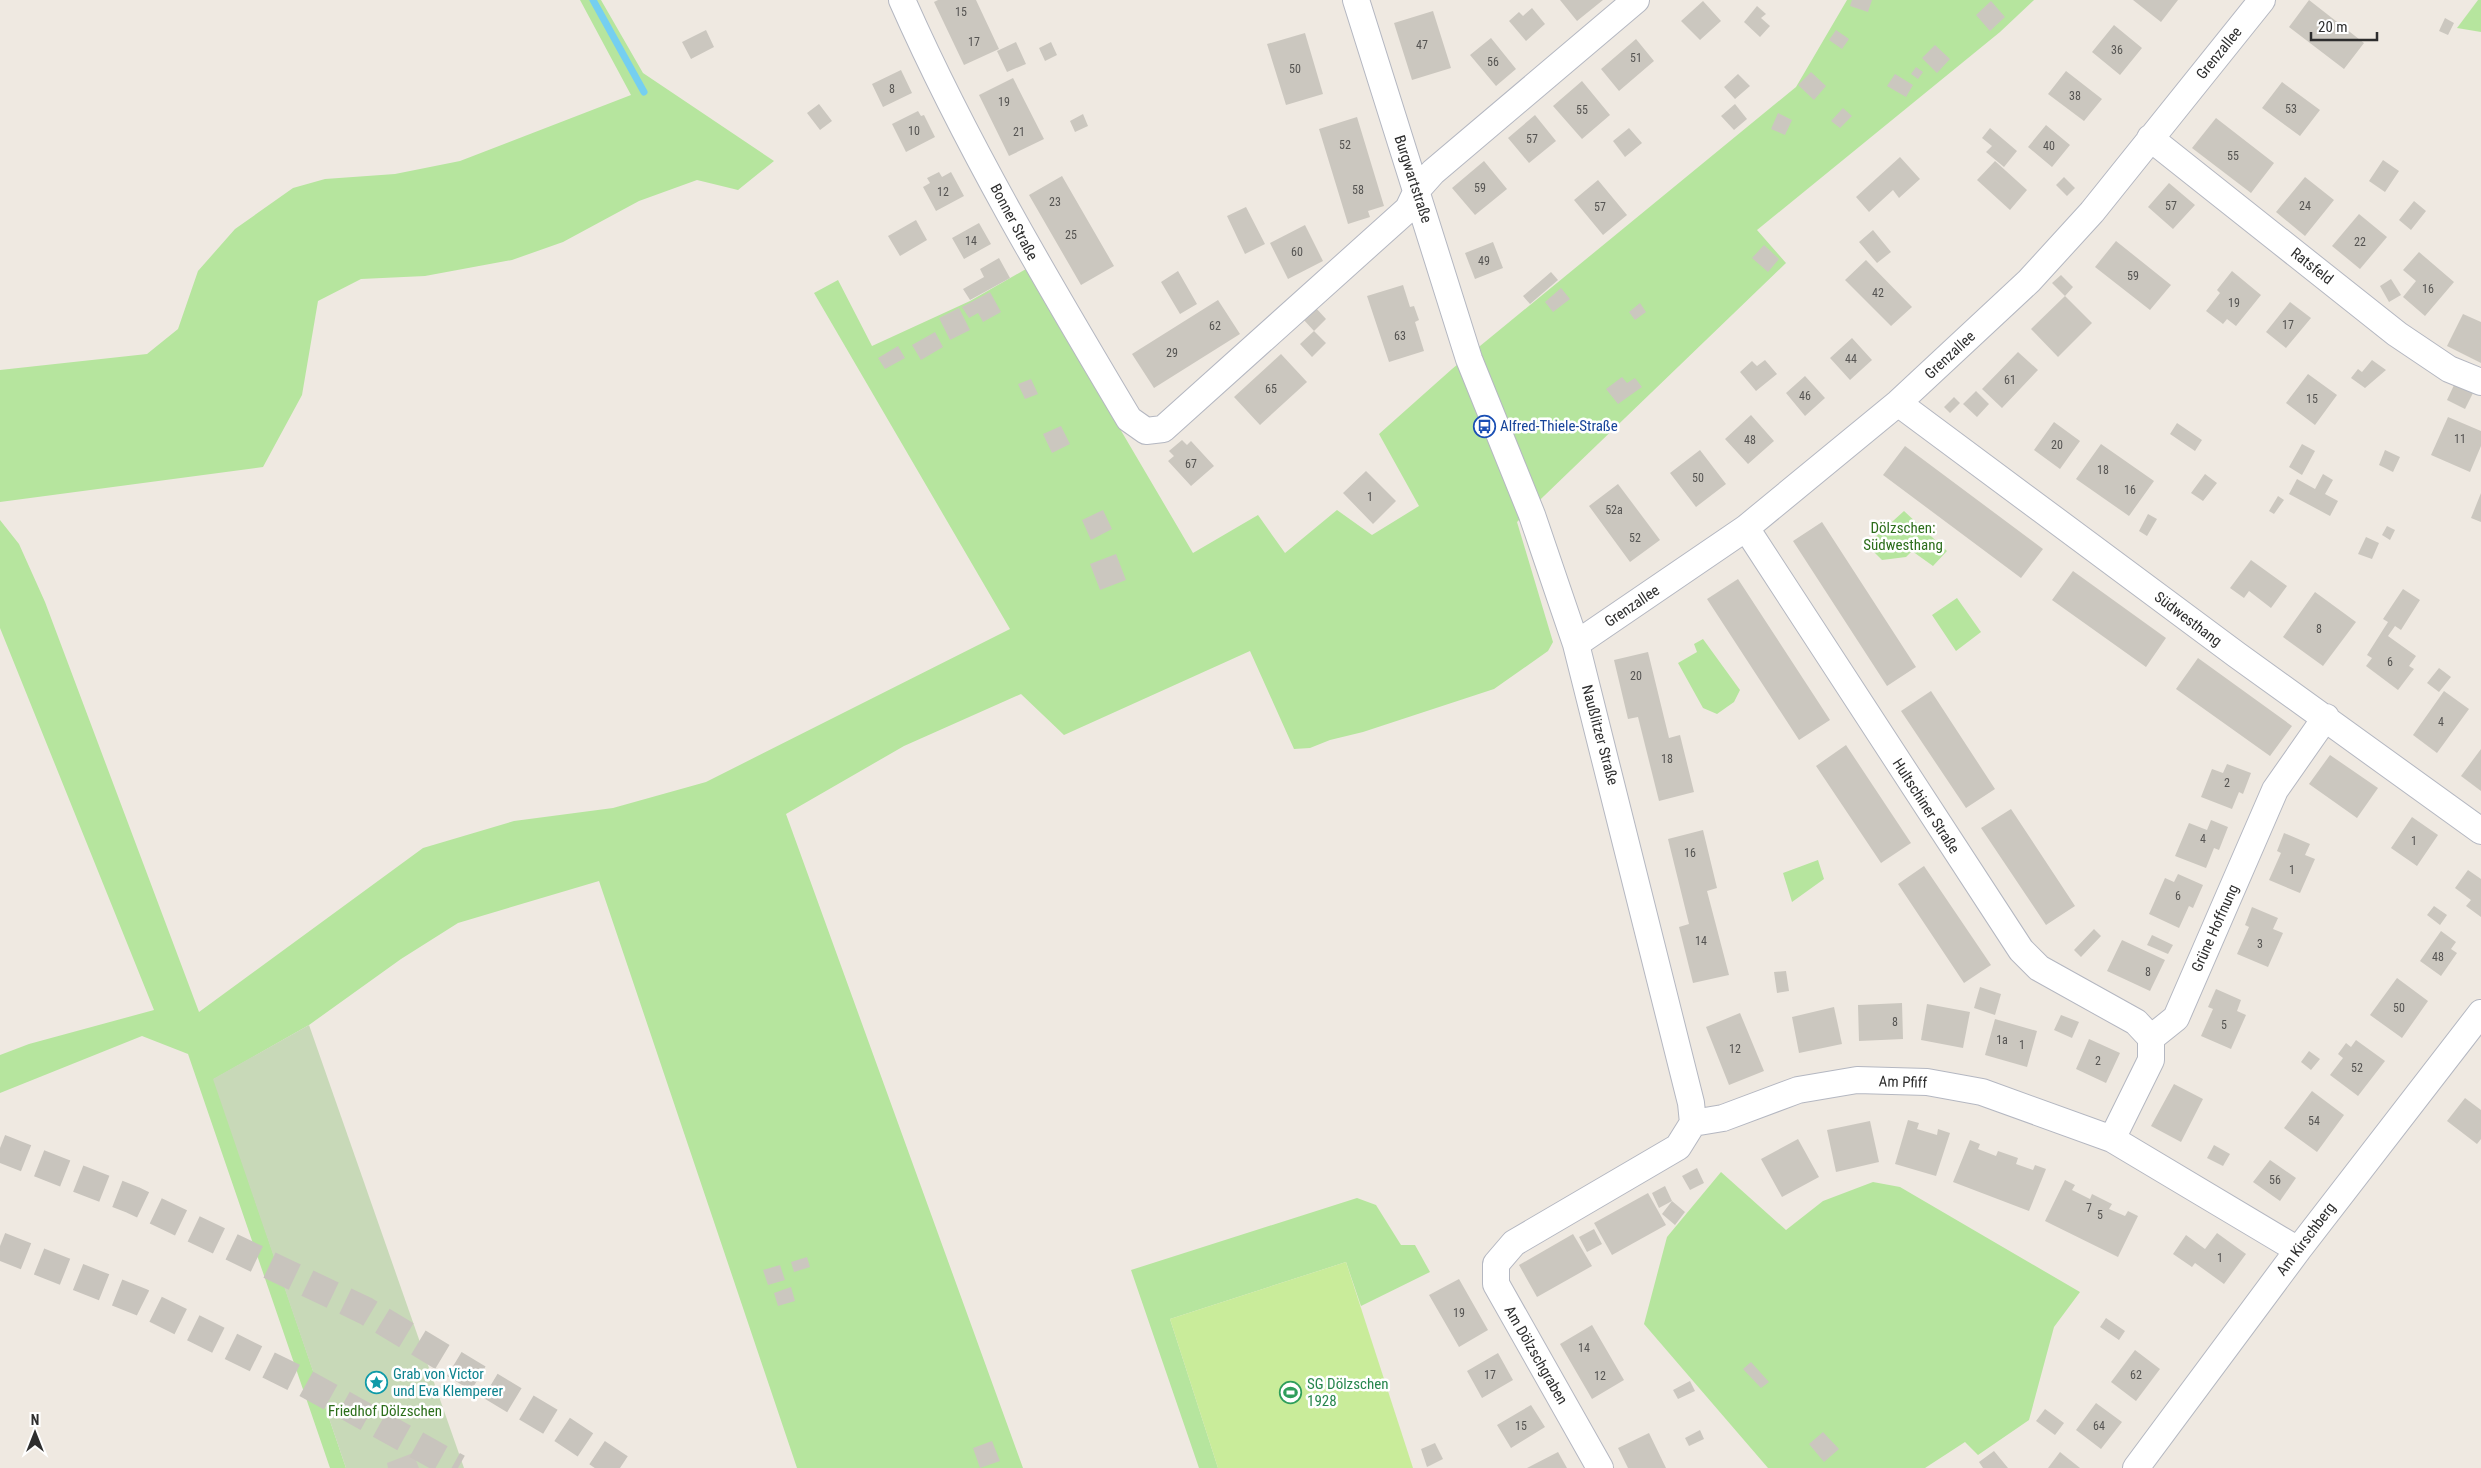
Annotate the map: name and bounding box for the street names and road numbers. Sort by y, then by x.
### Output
street label: Grenzallee [2192,23,2246,83]
street label: Burgwartstraße [1390,133,1436,225]
street label: Bonner Straße [986,181,1042,263]
street label: Ratsfeld [2287,244,2337,288]
street label: Grenzallee [1921,327,1979,383]
street label: Grenzallee [1601,581,1663,631]
street label: Südwesthang [2151,588,2225,650]
street label: Naußlitzer Straße [1578,683,1622,787]
street label: Hultschiner Straße [1889,755,1963,857]
street label: Grüne Hoffnung [2188,881,2242,975]
street label: Am Pfiff [1878,1072,1928,1092]
street label: Am Kirschberg [2273,1199,2339,1279]
street label: Am Dölzschgraben [1500,1302,1572,1408]

